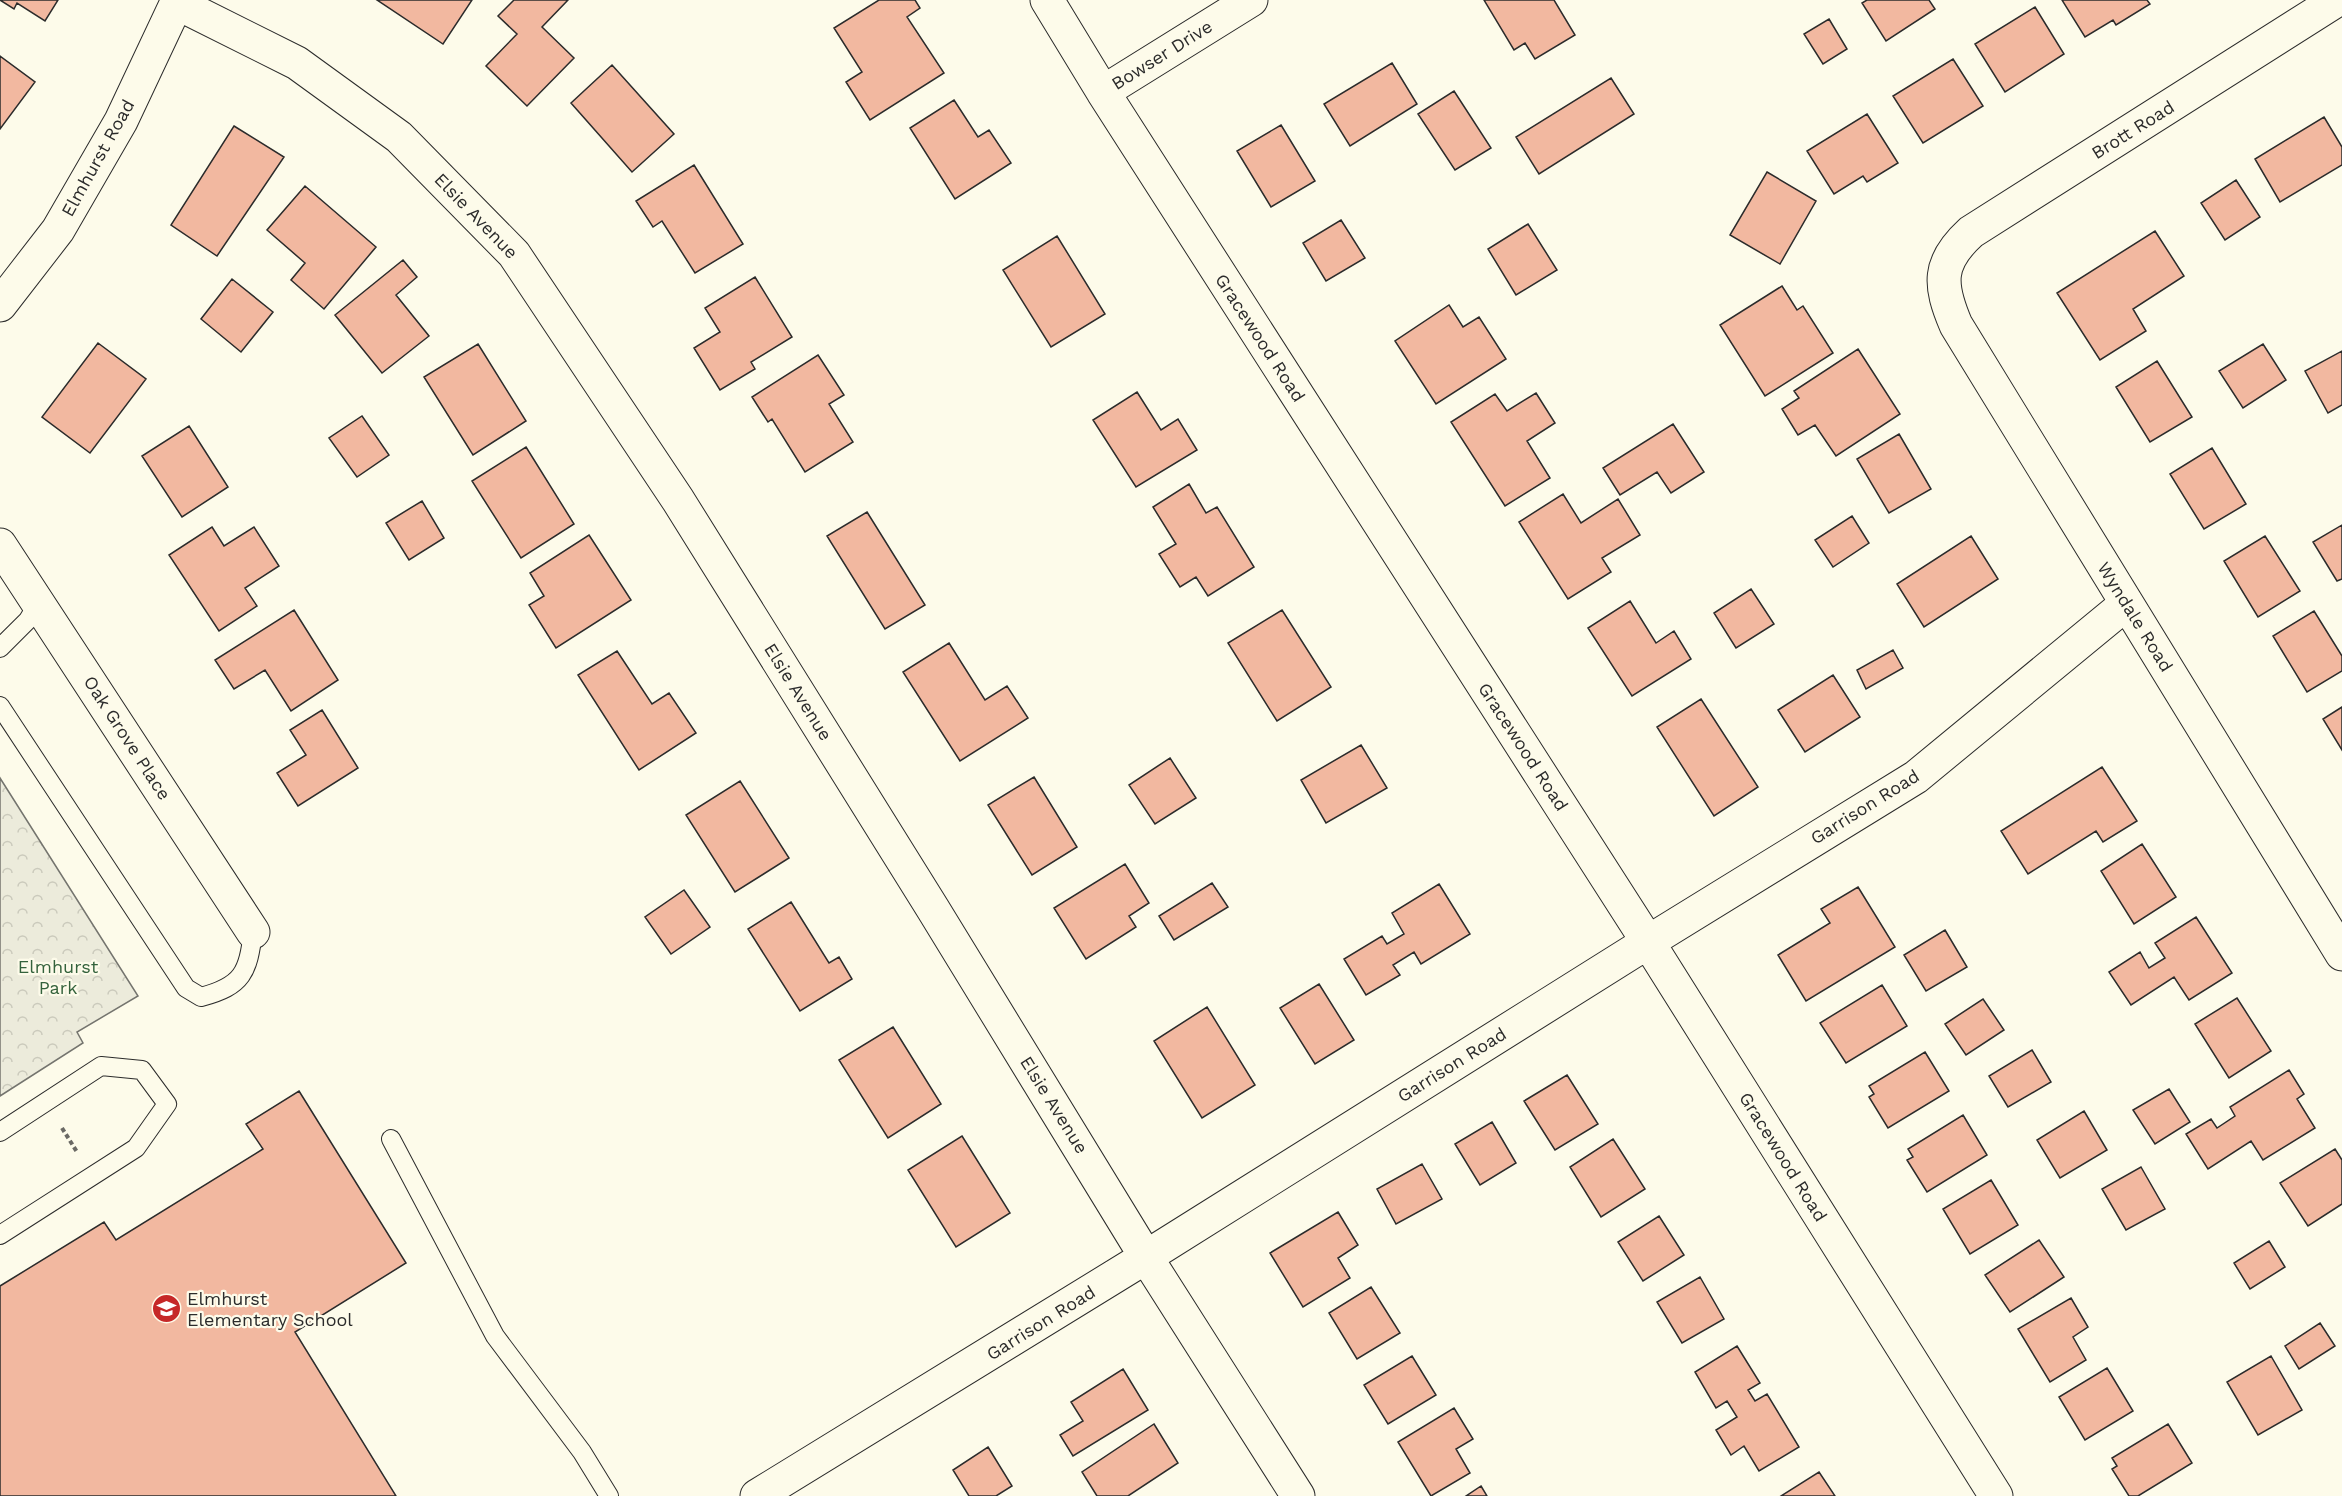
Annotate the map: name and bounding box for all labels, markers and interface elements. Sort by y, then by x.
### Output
street label: Bowser Drive [1107,15,1216,94]
street label: Elmhurst Road [57,96,138,220]
street label: Brott Road [2088,96,2178,163]
street label: Elsie Avenue [430,169,522,263]
street label: Gracewood Road [1211,270,1310,406]
street label: Wyndale Road [2093,558,2177,675]
street label: Elsie Avenue [760,639,837,744]
street label: Oak Grove Place [80,672,175,804]
street label: Gracewood Road [1474,679,1573,815]
street label: Garrison Road [1807,765,1923,848]
park label: Elmhurst Park [18,956,99,998]
street label: Garrison Road [1394,1023,1510,1106]
street label: Elsie Avenue [1016,1052,1093,1157]
street label: Gracewood Road [1735,1088,1832,1225]
street label: Garrison Road [983,1281,1099,1364]
place label: Elmhurst Elementary School [187,1288,353,1330]
school or university icon: Elmhurst Elementary School [150,1293,182,1325]

